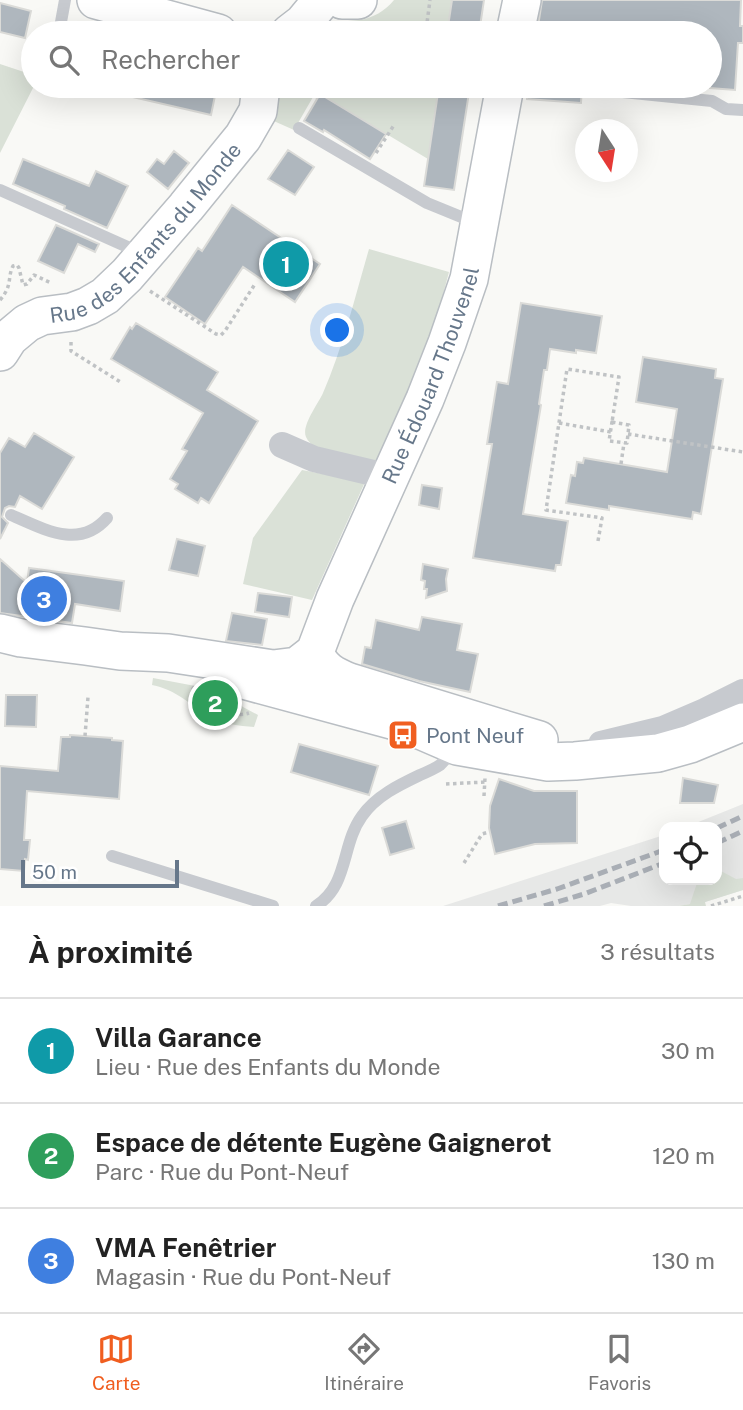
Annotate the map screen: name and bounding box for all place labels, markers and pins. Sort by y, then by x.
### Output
pin: 1 [263,238,309,290]
pin: 3 [21,573,67,625]
pin: 2 [192,677,238,729]
bus stop icon: Pont Neuf [386,718,420,752]
place label: Pont Neuf [426,723,524,748]

